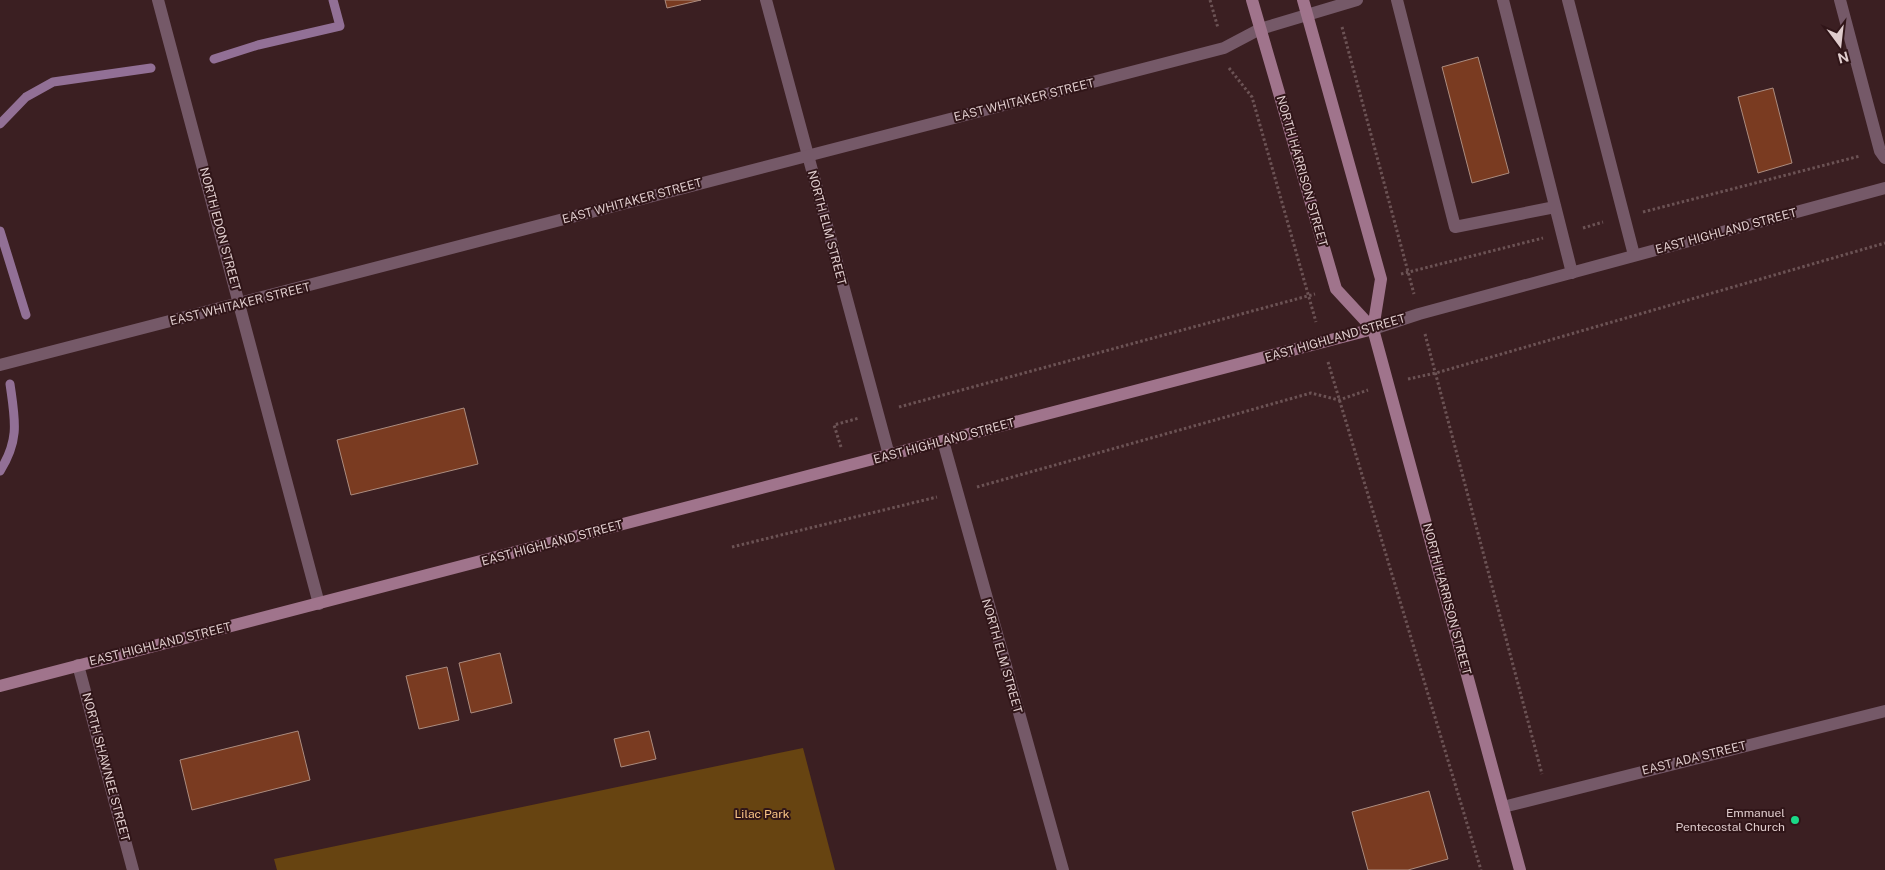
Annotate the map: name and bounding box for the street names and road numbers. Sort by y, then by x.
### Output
street label: EAST WHITAKER STREET [952,76,1096,124]
street label: NORTH HARRISON STREET [1274,94,1330,248]
street label: NORTH EDON STREET [197,166,243,292]
street label: NORTH ELM STREET [805,169,849,287]
street label: EAST WHITAKER STREET [561,176,703,226]
street label: EAST HIGHLAND STREET [1654,205,1798,257]
street label: EAST WHITAKER STREET [168,280,312,328]
street label: EAST HIGHLAND STREET [1263,311,1407,365]
street label: EAST HIGHLAND STREET [872,415,1016,467]
street label: EAST HIGHLAND STREET [480,517,624,569]
street label: NORTH HARRISON STREET [1420,522,1474,676]
street label: NORTH ELM STREET [979,597,1025,715]
street label: EAST HIGHLAND STREET [88,620,232,668]
street label: NORTH SHAWNEE STREET [79,691,133,843]
street label: EAST ADA STREET [1640,738,1748,778]

